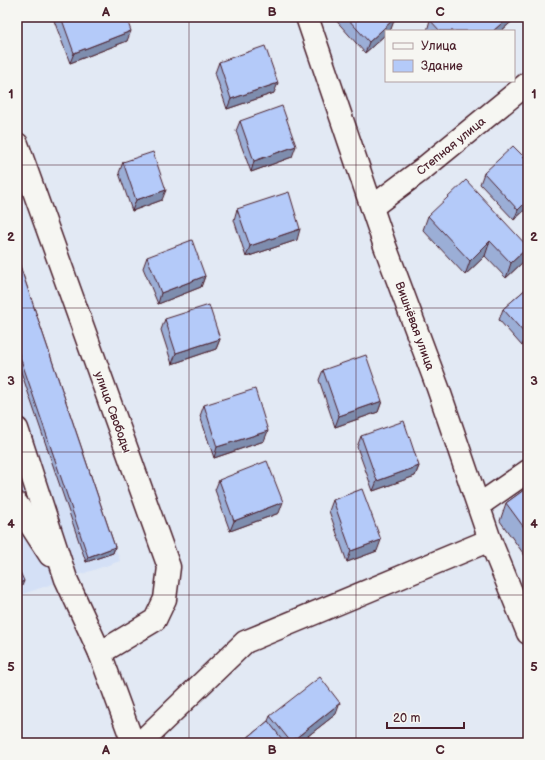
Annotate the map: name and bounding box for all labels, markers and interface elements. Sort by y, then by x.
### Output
text: A [101,4,110,20]
text: B [267,4,277,20]
text: C [435,4,445,20]
legend [385,30,515,82]
text: Улица [421,39,457,54]
text: Здание [421,59,463,74]
text: 1 [8,86,14,102]
text: 1 [531,86,537,102]
street label: Степная улица [414,114,489,179]
text: 2 [7,229,15,245]
text: 2 [530,229,538,245]
street label: Вишнёвая улица [392,280,438,373]
street label: улица Свободы [91,369,134,455]
text: 3 [7,373,15,389]
text: 3 [530,373,538,389]
text: 4 [7,516,15,532]
text: 4 [530,516,538,532]
text: 5 [7,659,15,675]
text: 5 [530,659,538,675]
scale bar [387,704,464,730]
text: 20 m [393,711,420,726]
text: A [101,742,110,758]
text: B [267,742,277,758]
text: C [435,742,445,758]

